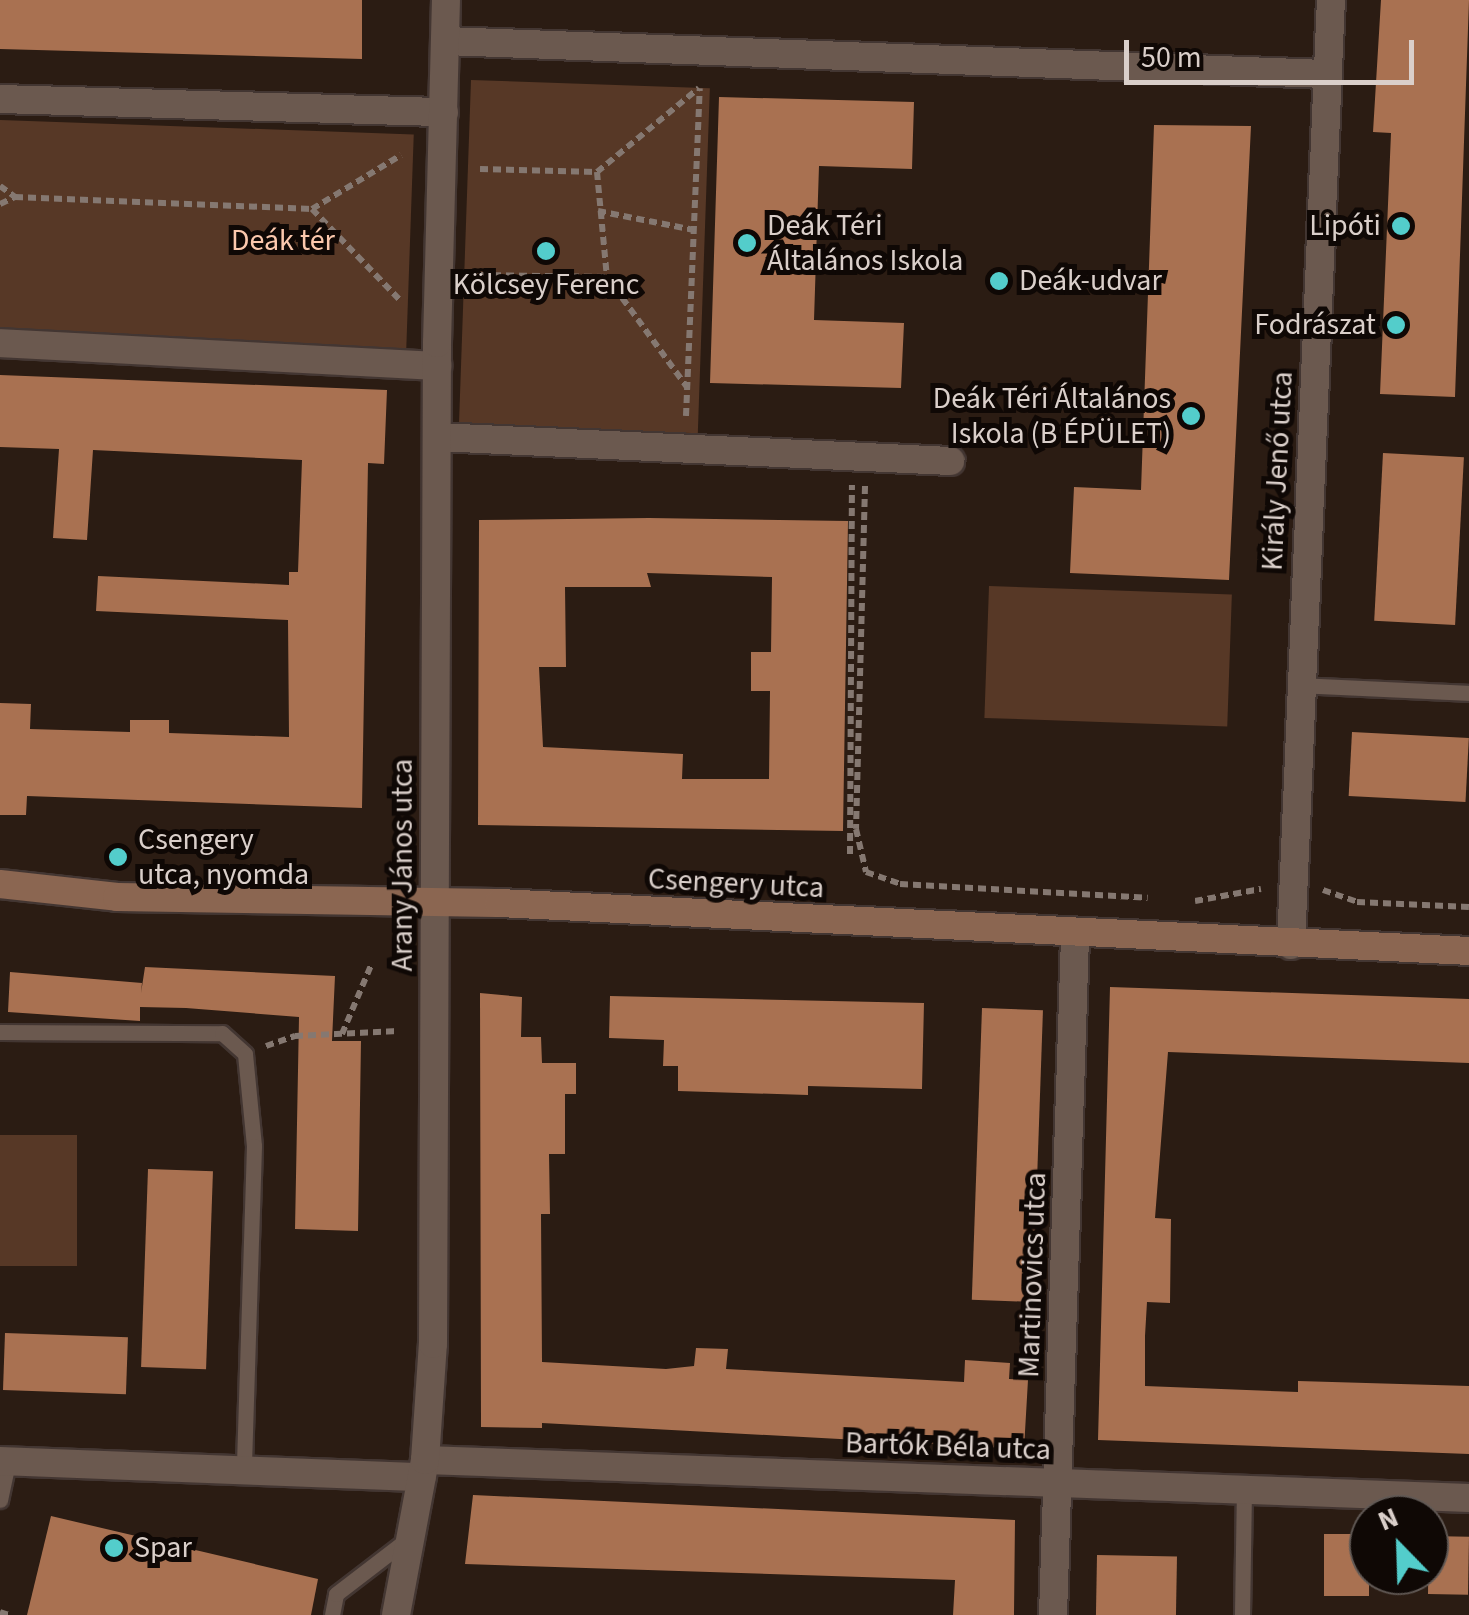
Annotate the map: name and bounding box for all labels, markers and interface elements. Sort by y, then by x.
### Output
scale bar [1129,20,1419,82]
text: 50 m [1141,36,1202,79]
place label: Deák Téri Általános Iskola [767,208,963,278]
place label: Lipóti [1309,208,1381,244]
marker: Lipóti [1390,215,1412,237]
park label: Deák tér [231,223,335,259]
marker: Deák Téri Általános Iskola [736,232,758,254]
marker: Kölcsey Ferenc [535,240,557,262]
place label: Deák-udvar [1019,263,1162,299]
place label: Kölcsey Ferenc [453,267,639,303]
marker: Deák-udvar [988,270,1010,292]
place label: Fodrászat [1254,307,1376,343]
marker: Fodrászat [1385,314,1407,336]
street label: Király Jenő utca [1255,370,1301,572]
place label: Deák Téri Általános Iskola (B ÉPÜLET) [933,381,1171,452]
marker: Deák Téri Általános Iskola (B ÉPÜLET) [1180,405,1202,427]
street label: Arany János utca [385,759,421,971]
place label: Csengery utca, nyomda [138,822,309,892]
marker: Csengery utca, nyomda [107,846,129,868]
street label: Csengery utca [647,861,825,907]
street label: Martinovics utca [1011,1172,1055,1378]
street label: Bartók Béla utca [845,1425,1051,1469]
north arrow [1349,1495,1449,1595]
text: N [1372,1497,1404,1541]
place label: Spar [134,1530,192,1566]
marker: Spar [103,1537,125,1559]

